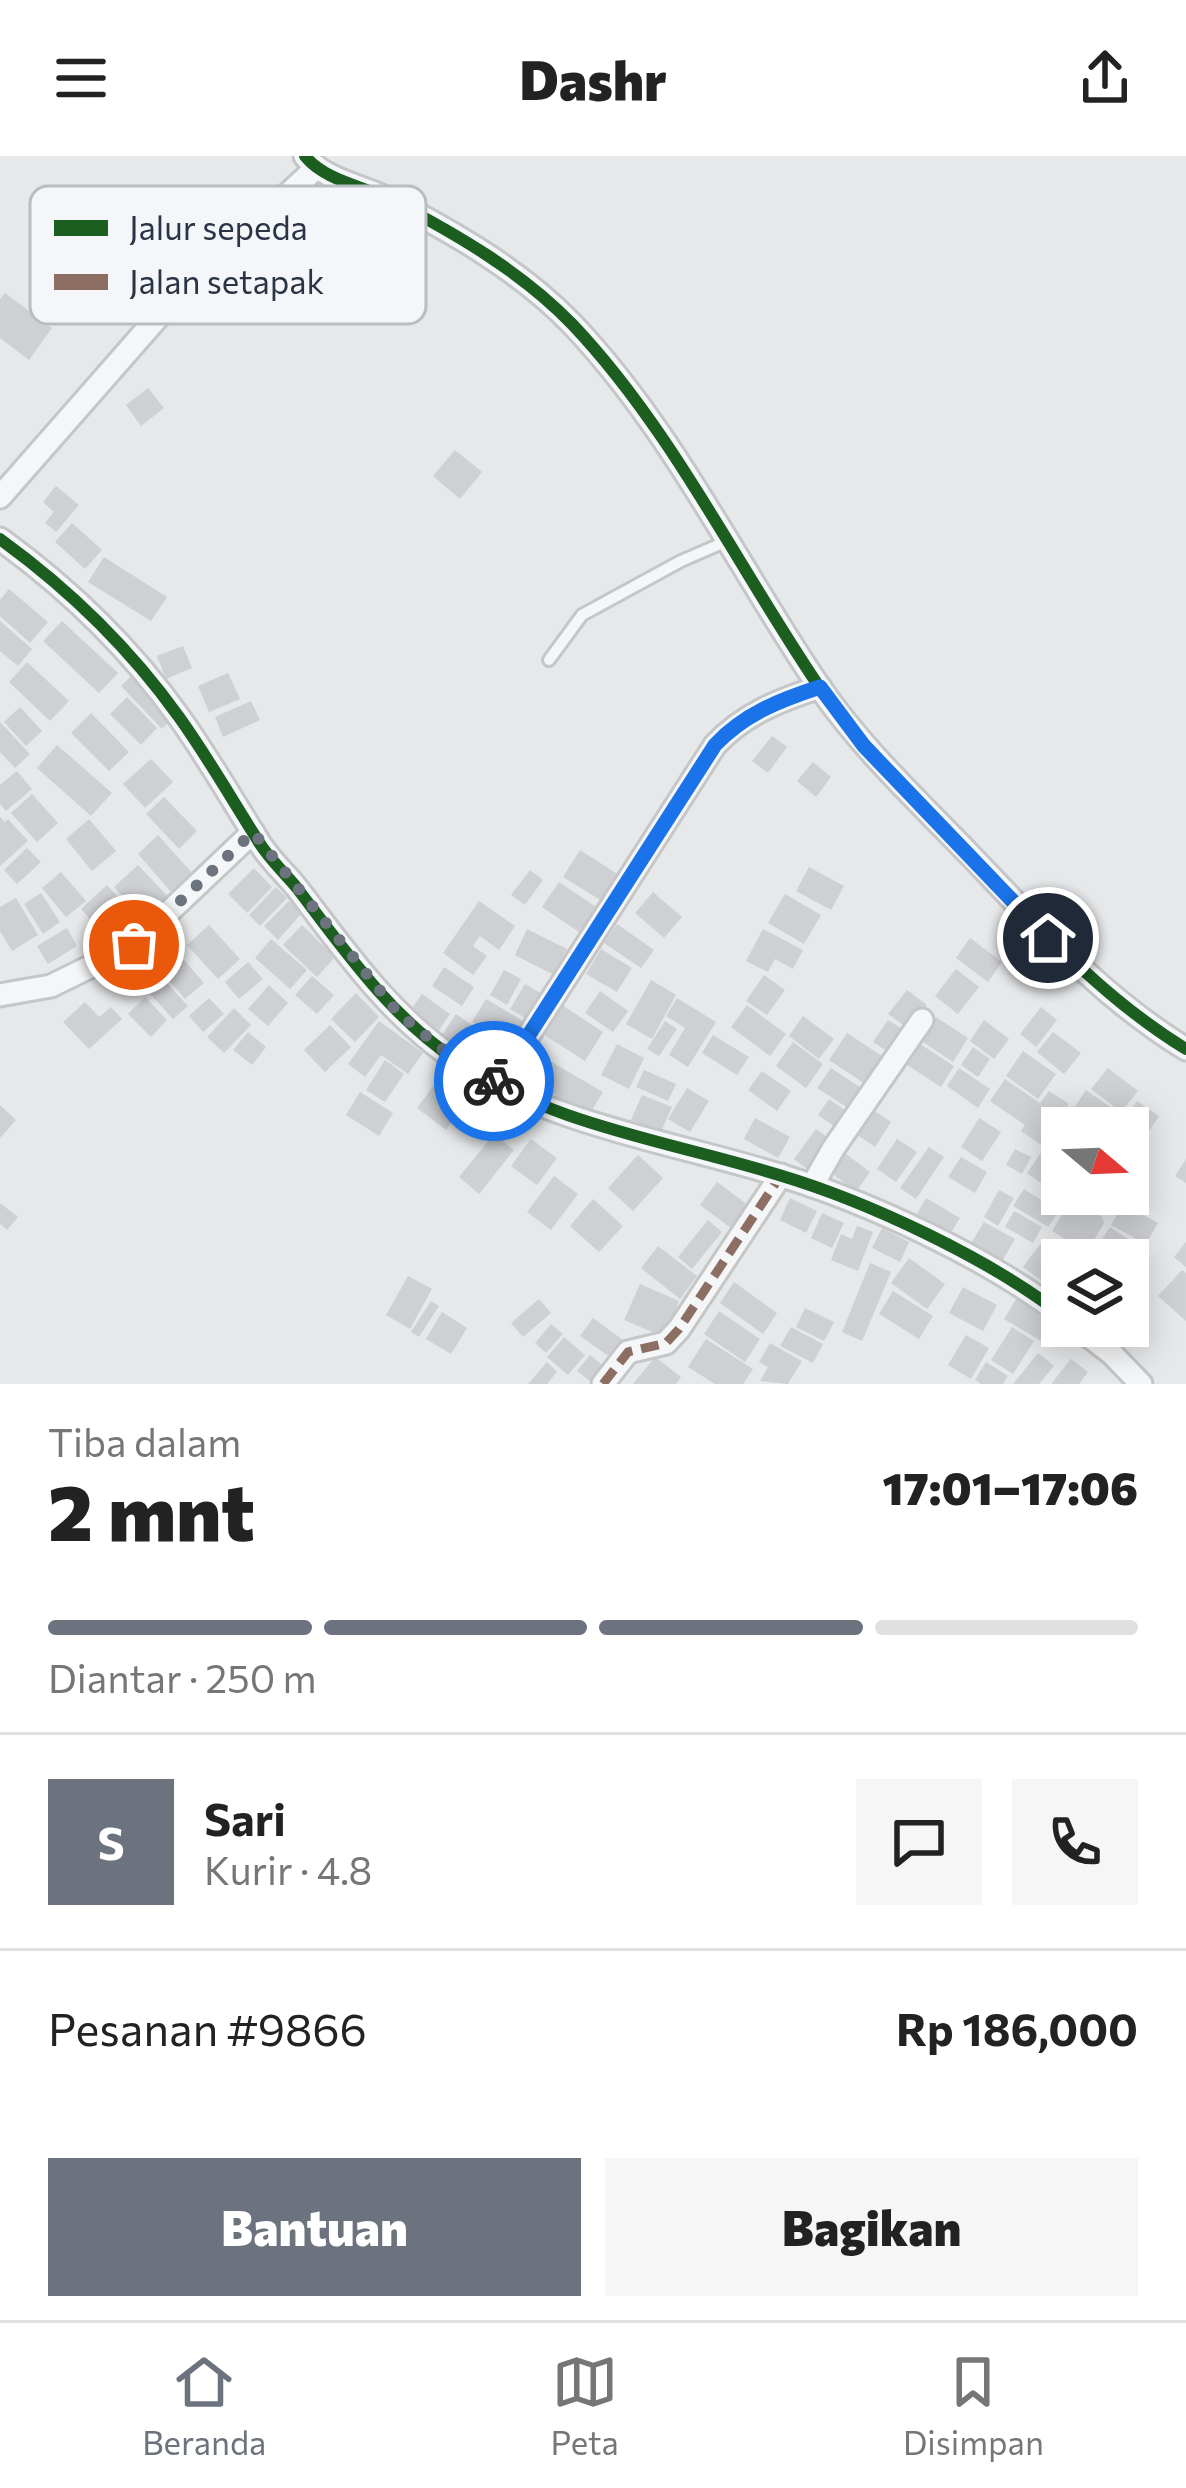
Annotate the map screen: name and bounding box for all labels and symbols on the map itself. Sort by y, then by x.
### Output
legend [30,186,426,324]
text: Jalur sepeda [129,206,308,247]
text: Jalan setapak [129,260,324,301]
pin [997,887,1099,989]
pin [83,894,185,996]
courier [434,1021,554,1141]
north arrow [1041,1107,1149,1215]

